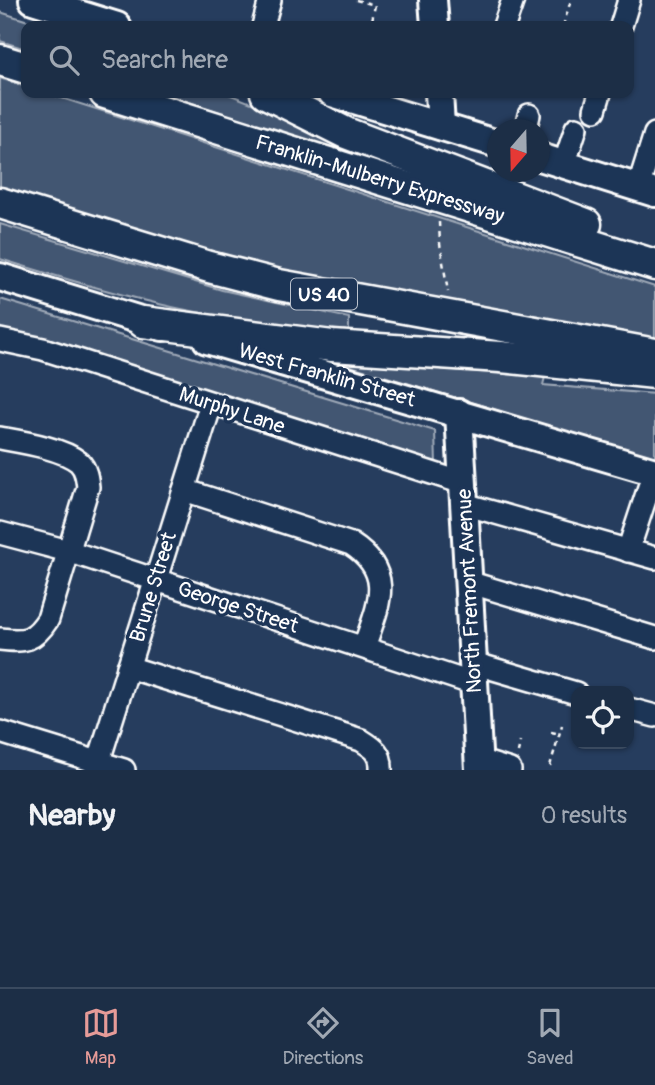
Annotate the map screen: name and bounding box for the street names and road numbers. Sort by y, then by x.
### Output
street label: Franklin-Mulberry Expressway [252,129,507,230]
road number: US 40 [291,278,357,310]
street label: West Franklin Street [235,337,419,414]
street label: Murphy Lane [176,381,289,440]
street label: North Fremont Avenue [451,487,488,694]
street label: Brune Street [124,528,183,645]
street label: George Street [174,575,302,640]

